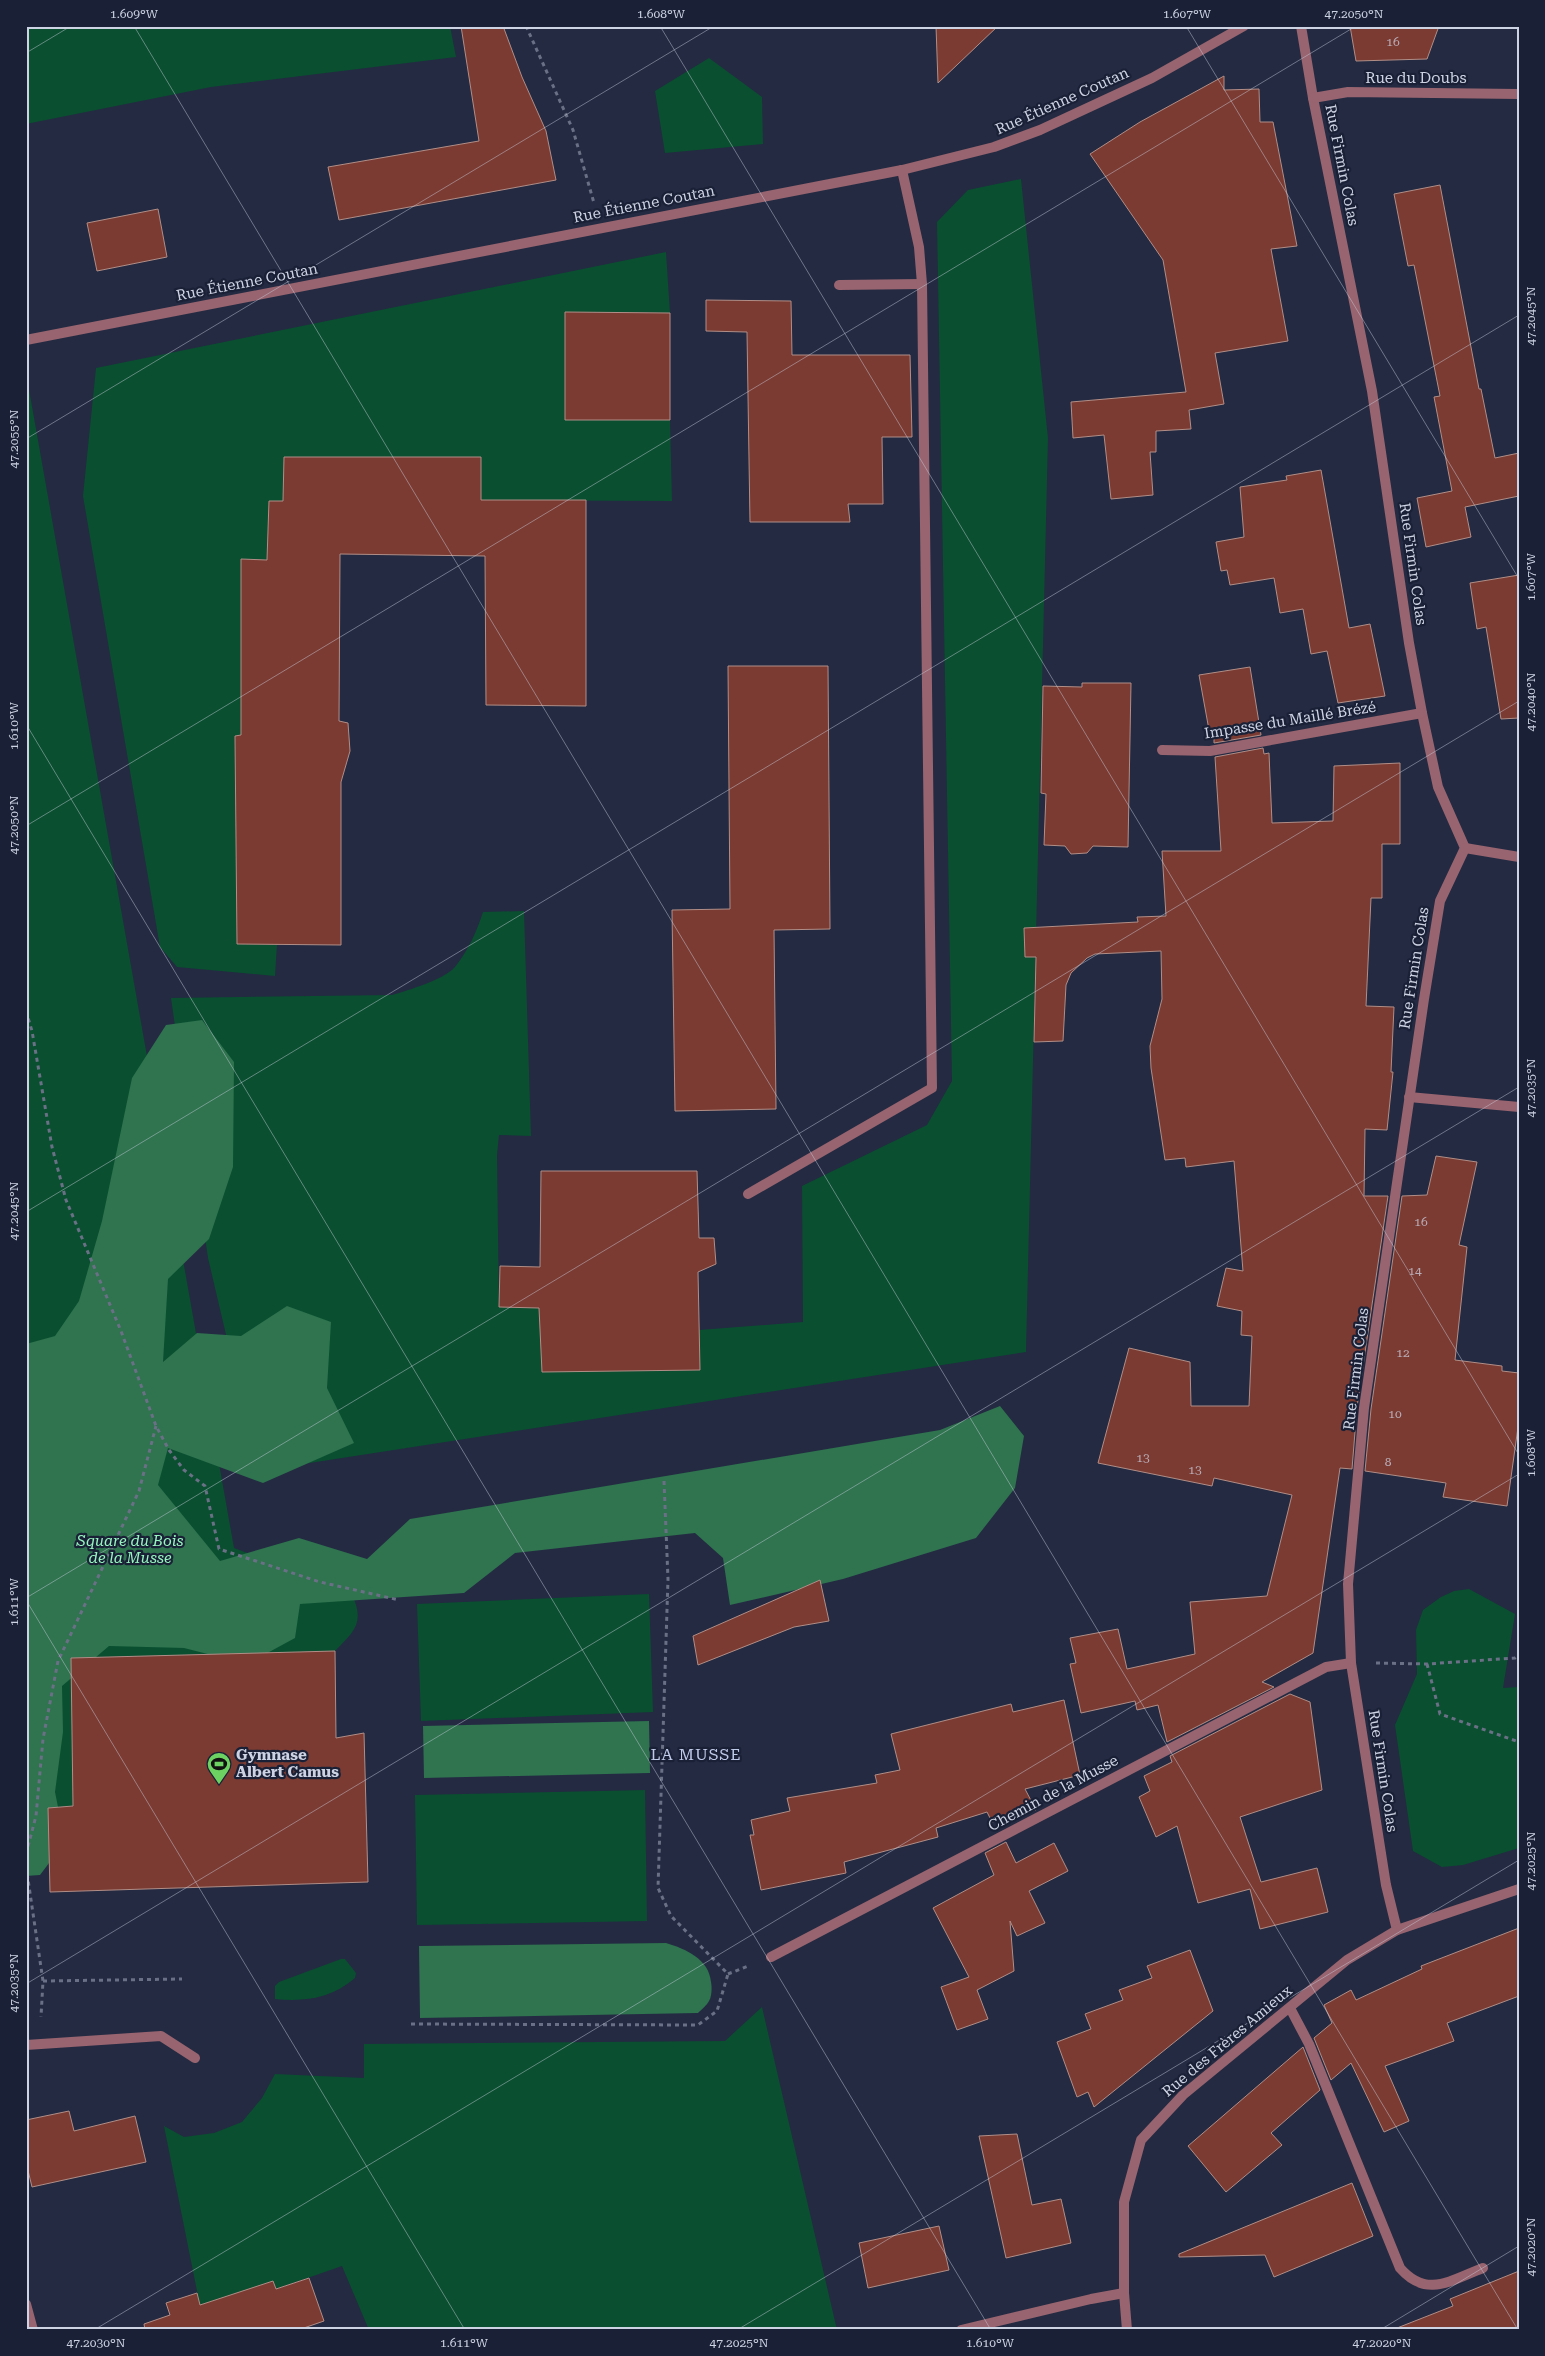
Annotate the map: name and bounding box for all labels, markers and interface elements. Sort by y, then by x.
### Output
text: 1.609°W [110,7,159,21]
text: 1.608°W [637,7,686,21]
text: 1.607°W [1163,7,1212,21]
text: 47.2050°N [1325,7,1384,21]
house number: 16 [1386,35,1400,49]
street label: Rue Étienne Coutan [993,63,1132,138]
street label: Rue du Doubs [1365,69,1467,87]
street label: Rue Firmin Colas [1321,103,1363,227]
street label: Rue Étienne Coutan [572,181,717,227]
street label: Rue Étienne Coutan [175,259,320,305]
text: 47.2045°N [1524,286,1538,345]
text: 47.2055°N [7,409,21,468]
street label: Rue Firmin Colas [1396,502,1430,626]
text: 1.607°W [1524,552,1538,601]
text: 47.2040°N [1524,672,1538,731]
street label: Impasse du Maillé Brézé [1203,698,1377,742]
text: 1.610°W [7,701,21,750]
text: 47.2050°N [7,795,21,854]
street label: Rue Firmin Colas [1395,906,1433,1030]
text: 47.2035°N [1524,1058,1538,1117]
text: 47.2045°N [7,1181,21,1240]
house number: 16 [1414,1215,1428,1229]
house number: 14 [1408,1264,1422,1278]
street label: Rue Firmin Colas [1340,1307,1372,1431]
house number: 12 [1396,1346,1410,1360]
house number: 10 [1388,1407,1402,1421]
text: 1.608°W [1524,1428,1538,1477]
house number: 13 [1136,1451,1150,1465]
house number: 8 [1385,1455,1392,1469]
house number: 13 [1188,1463,1202,1477]
park label: Square du Bois de la Musse [76,1532,183,1567]
text: 1.611°W [7,1577,21,1626]
street label: Rue Firmin Colas [1364,1709,1402,1833]
district label: LA MUSSE [650,1745,742,1764]
place label: Gymnase Albert Camus [236,1746,339,1781]
sports icon: Gymnase Albert Camus [206,1751,232,1785]
street label: Chemin de la Musse [985,1751,1121,1835]
text: 47.2025°N [1524,1831,1538,1890]
text: 47.2035°N [7,1953,21,2012]
street label: Rue des Frères Amieux [1158,1981,1296,2101]
text: 47.2020°N [1524,2217,1538,2276]
text: 47.2030°N [67,2336,126,2350]
text: 1.611°W [440,2336,489,2350]
text: 47.2025°N [710,2336,769,2350]
text: 1.610°W [966,2336,1015,2350]
text: 47.2020°N [1353,2336,1412,2350]

